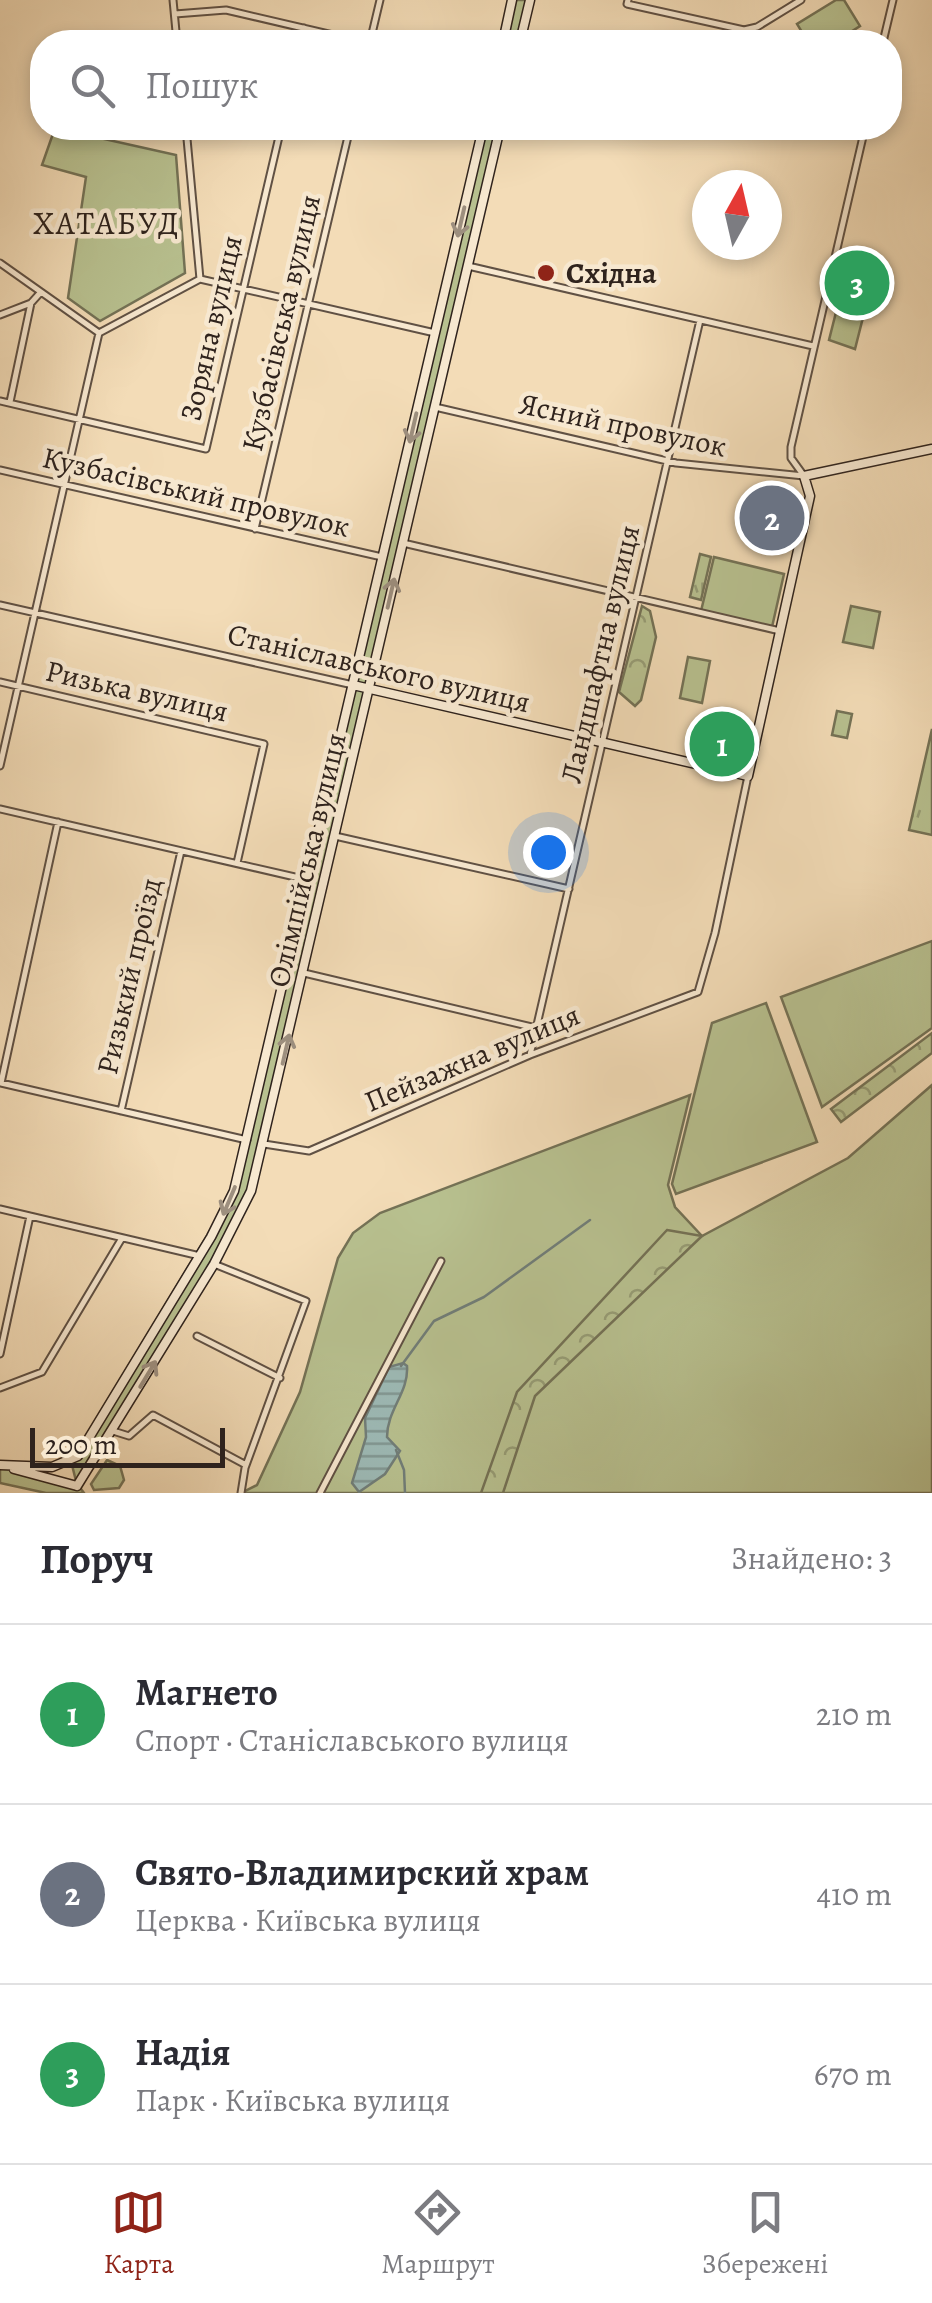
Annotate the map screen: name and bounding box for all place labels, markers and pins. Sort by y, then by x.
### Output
pin: 3 [824,246,890,320]
place label: Східна [566,253,657,293]
marker: Східна [535,262,557,284]
pin: 2 [740,480,804,556]
pin: 1 [690,706,754,782]

